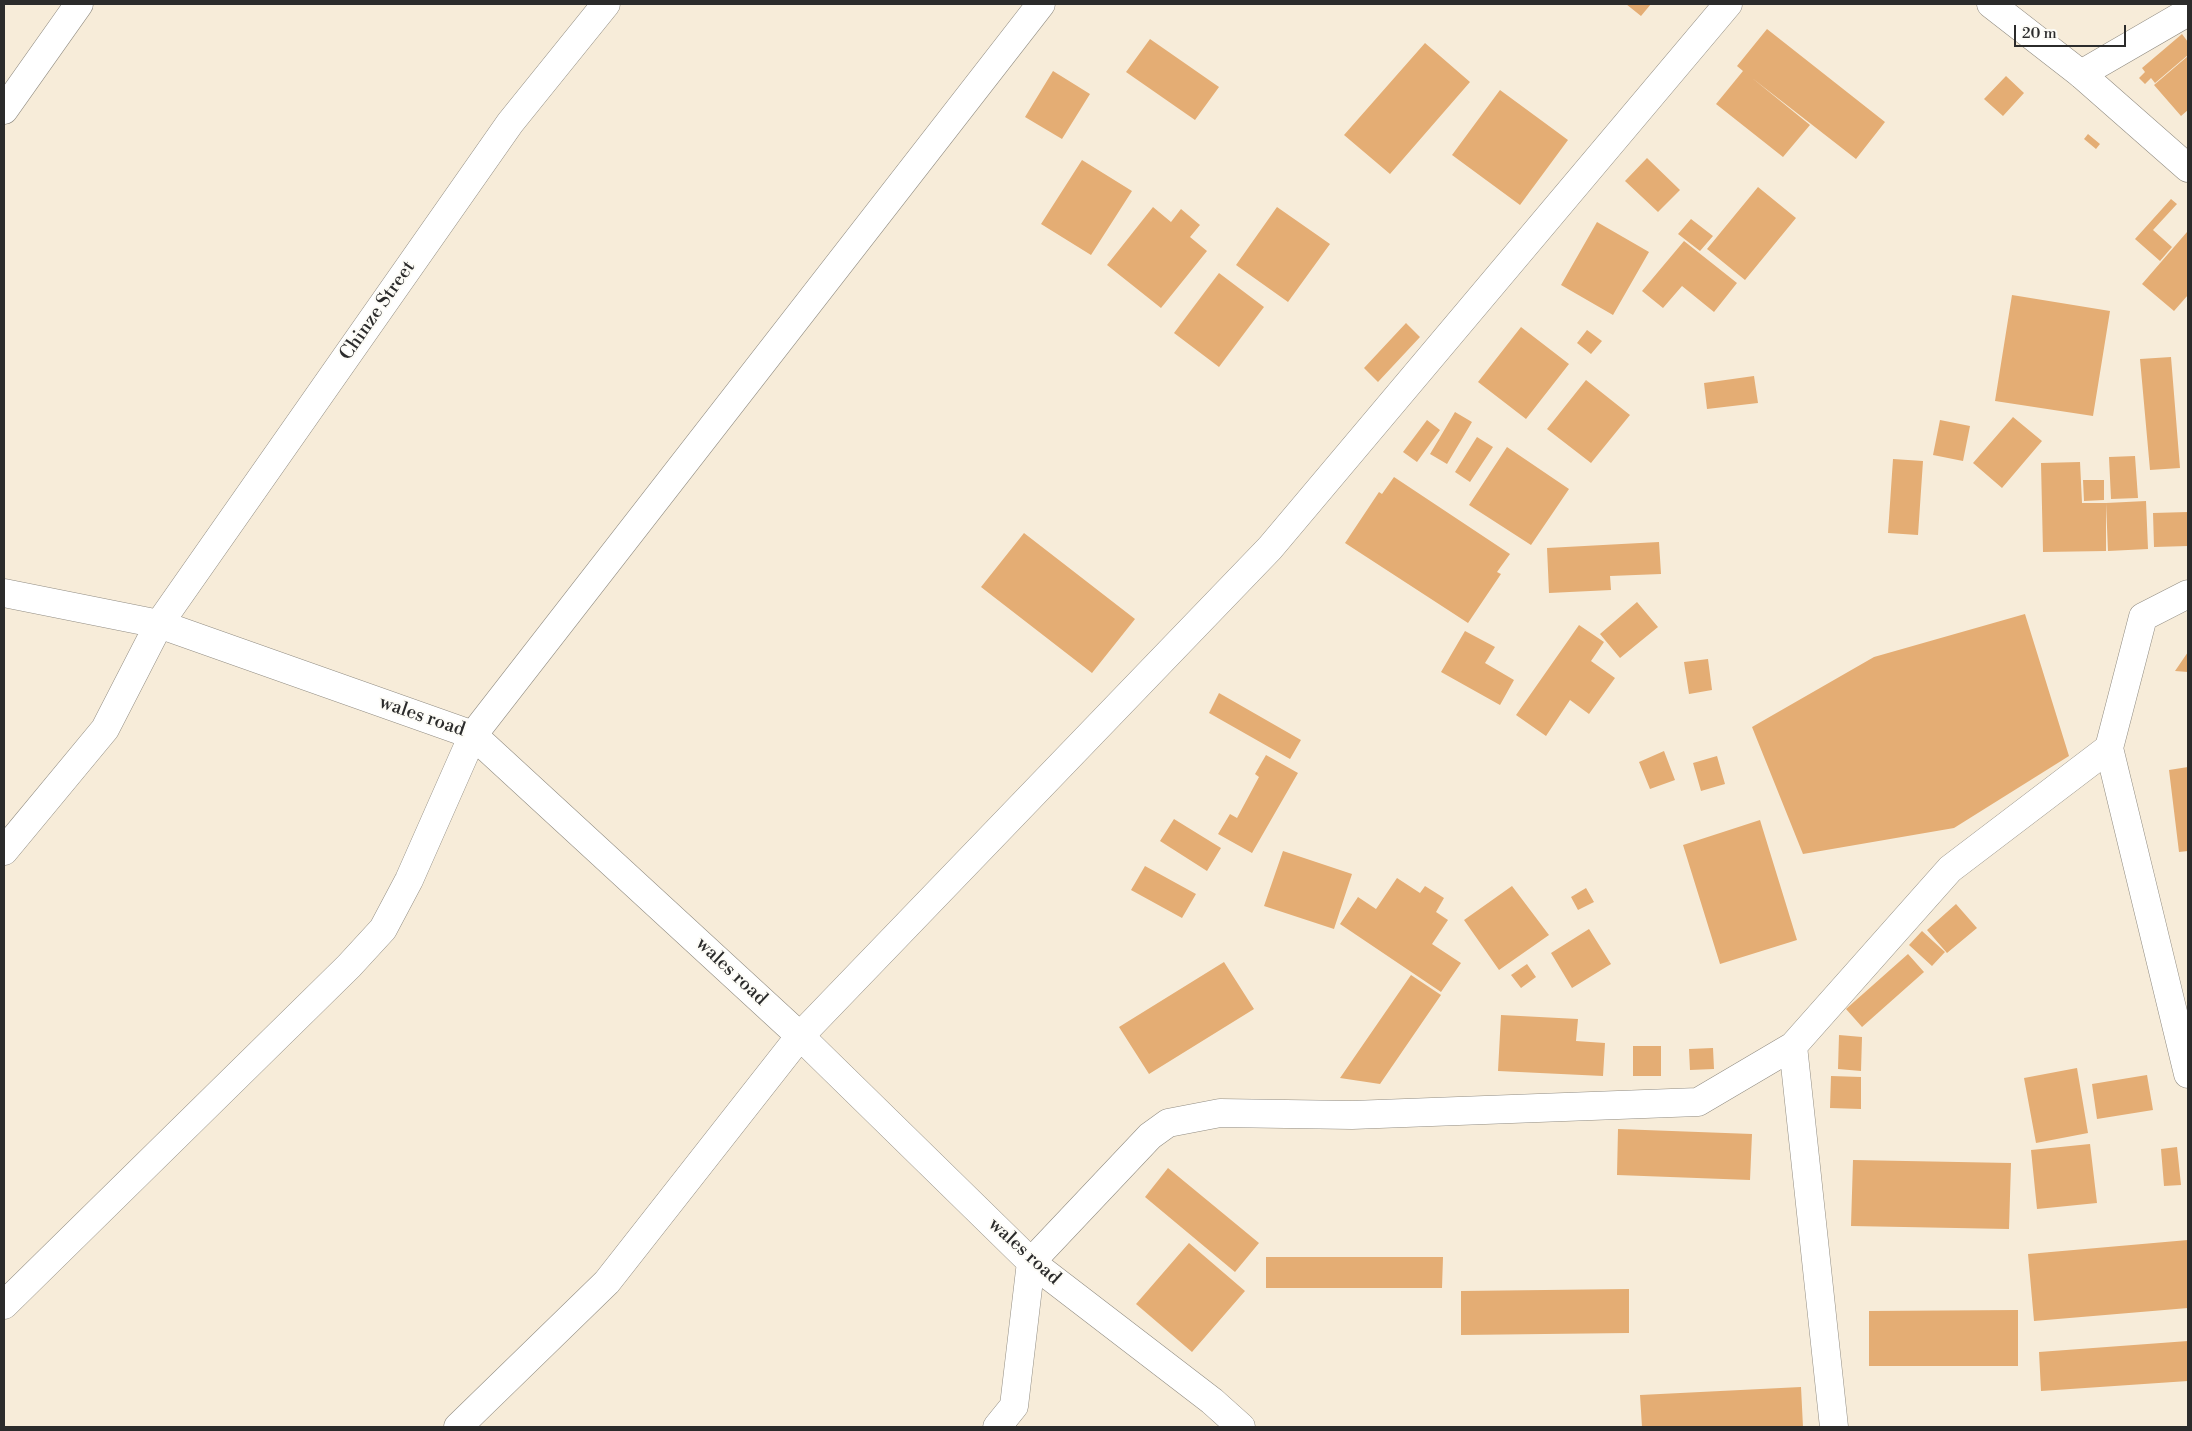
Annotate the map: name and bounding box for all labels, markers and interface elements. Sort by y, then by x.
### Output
scale bar [2017,15,2130,47]
text: 20 m [2022,24,2057,43]
street label: Chinze Street [335,257,421,365]
street label: wales road [376,692,468,742]
street label: wales road [691,933,771,1011]
street label: wales road [983,1214,1065,1290]

